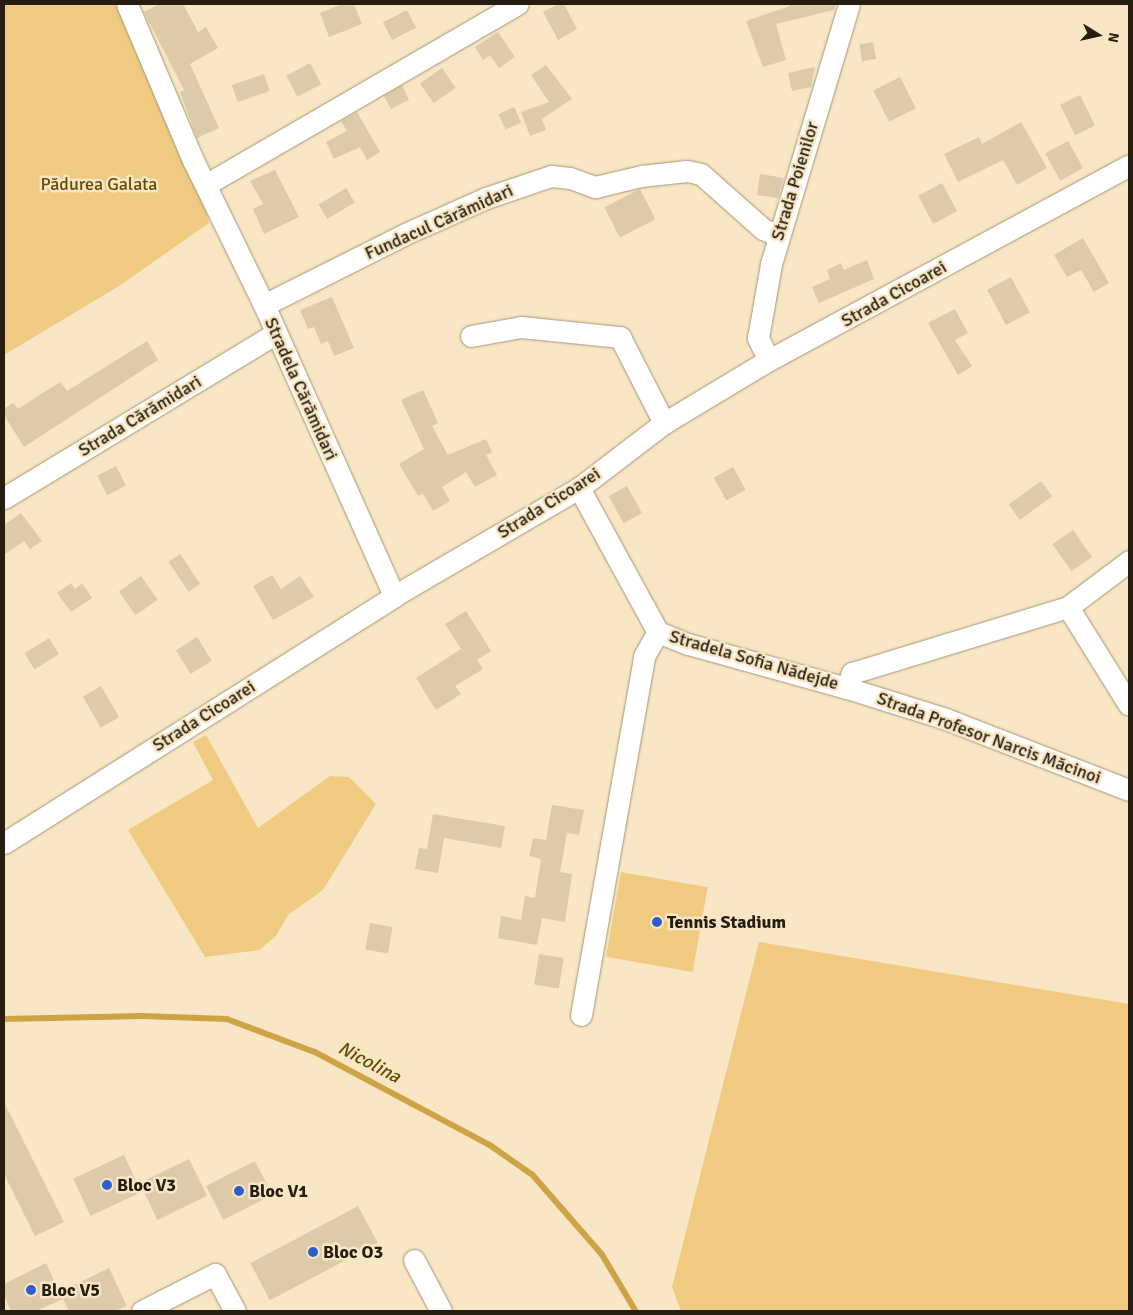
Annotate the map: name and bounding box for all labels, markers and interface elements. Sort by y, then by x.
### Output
north arrow [1073,10,1123,60]
text: N [1104,31,1122,44]
street label: Strada Poienilor [767,119,823,243]
park label: Pădurea Galata [40,173,158,195]
street label: Fundacul Cărămidari [362,180,516,264]
street label: Strada Cicoarei [837,256,951,332]
street label: Stradela Cărămidari [260,314,342,464]
street label: Strada Cărămidari [75,371,205,461]
street label: Strada Cicoarei [494,463,604,543]
street label: Stradela Sofia Nădejde [667,626,841,694]
street label: Strada Cicoarei [149,676,259,756]
street label: Strada Profesor Narcis Măcinoi [874,687,1104,789]
place label: Tennis Stadium [667,911,786,933]
marker: Tennis Stadium [651,916,663,928]
water label: Nicolina [334,1037,404,1089]
place label: Bloc V3 [117,1174,176,1196]
marker: Bloc V3 [101,1179,113,1191]
place label: Bloc V1 [249,1180,308,1202]
marker: Bloc V1 [233,1185,245,1197]
place label: Bloc O3 [323,1241,383,1263]
marker: Bloc O3 [307,1246,319,1258]
place label: Bloc V5 [41,1279,100,1301]
marker: Bloc V5 [25,1284,37,1296]

